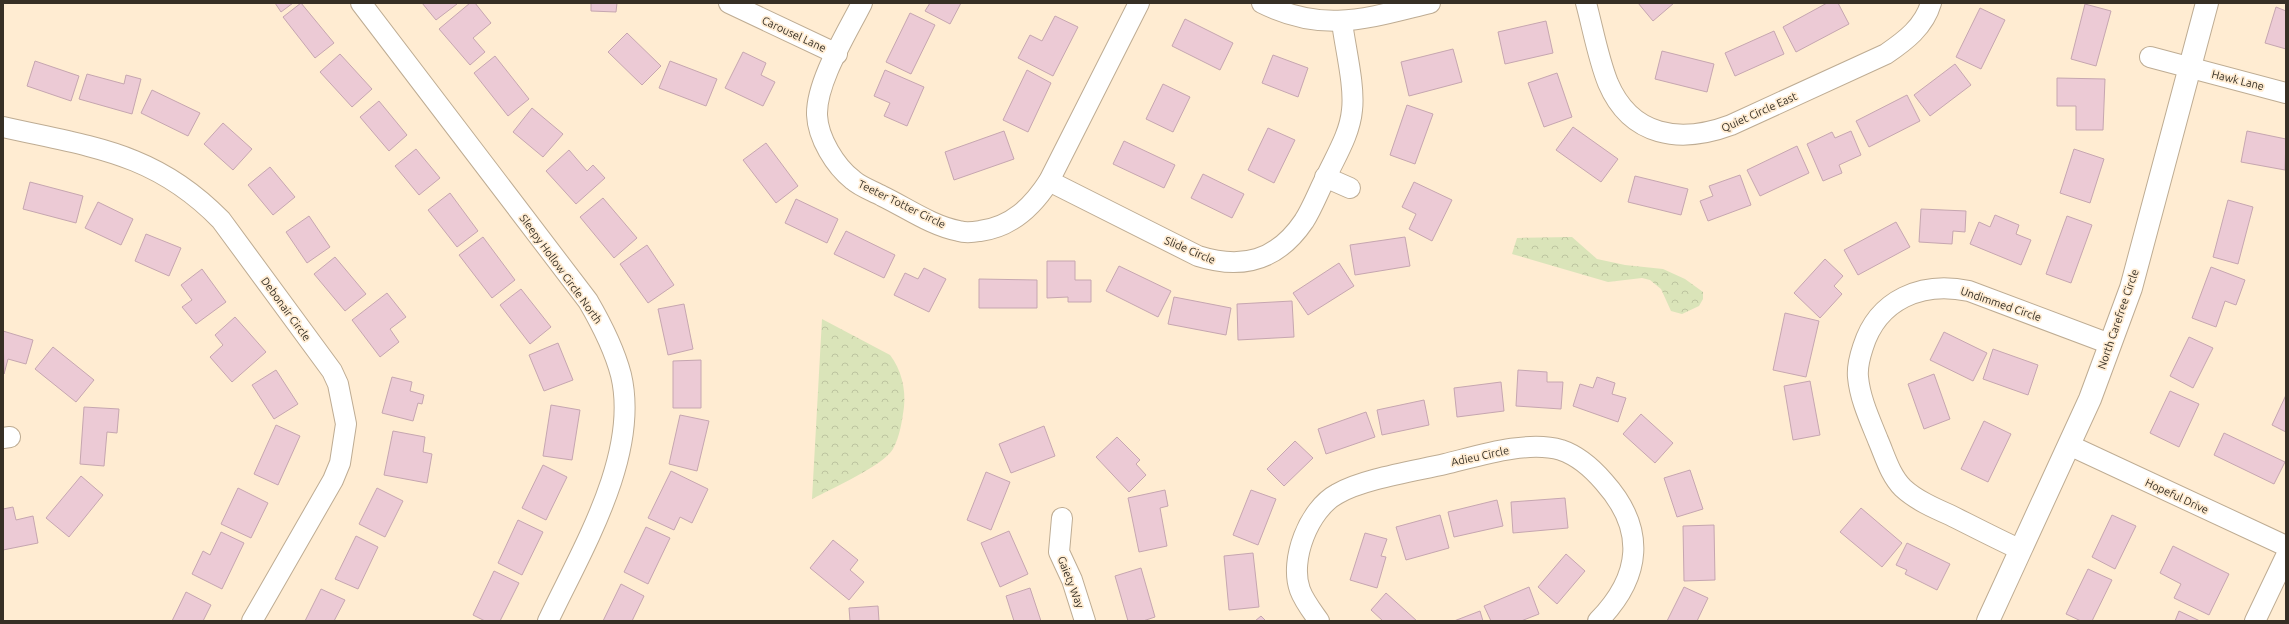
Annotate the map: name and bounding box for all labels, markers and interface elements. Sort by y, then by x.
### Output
street label: Carousel Lane [760,14,828,54]
street label: Hawk Lane [2211,68,2265,92]
street label: Quiet Circle East [1719,90,1799,134]
street label: Teeter Totter Circle [856,178,948,230]
street label: Sleepy Hollow Circle North [517,212,605,326]
street label: Slide Circle [1163,234,1217,266]
street label: North Carefree Circle [2095,267,2141,371]
street label: Debonair Circle [259,275,313,343]
street label: Undimmed Circle [1959,285,2043,323]
street label: Adieu Circle [1450,444,1510,468]
street label: Hopeful Drive [2143,476,2211,516]
street label: Gaiety Way [1056,554,1087,610]

